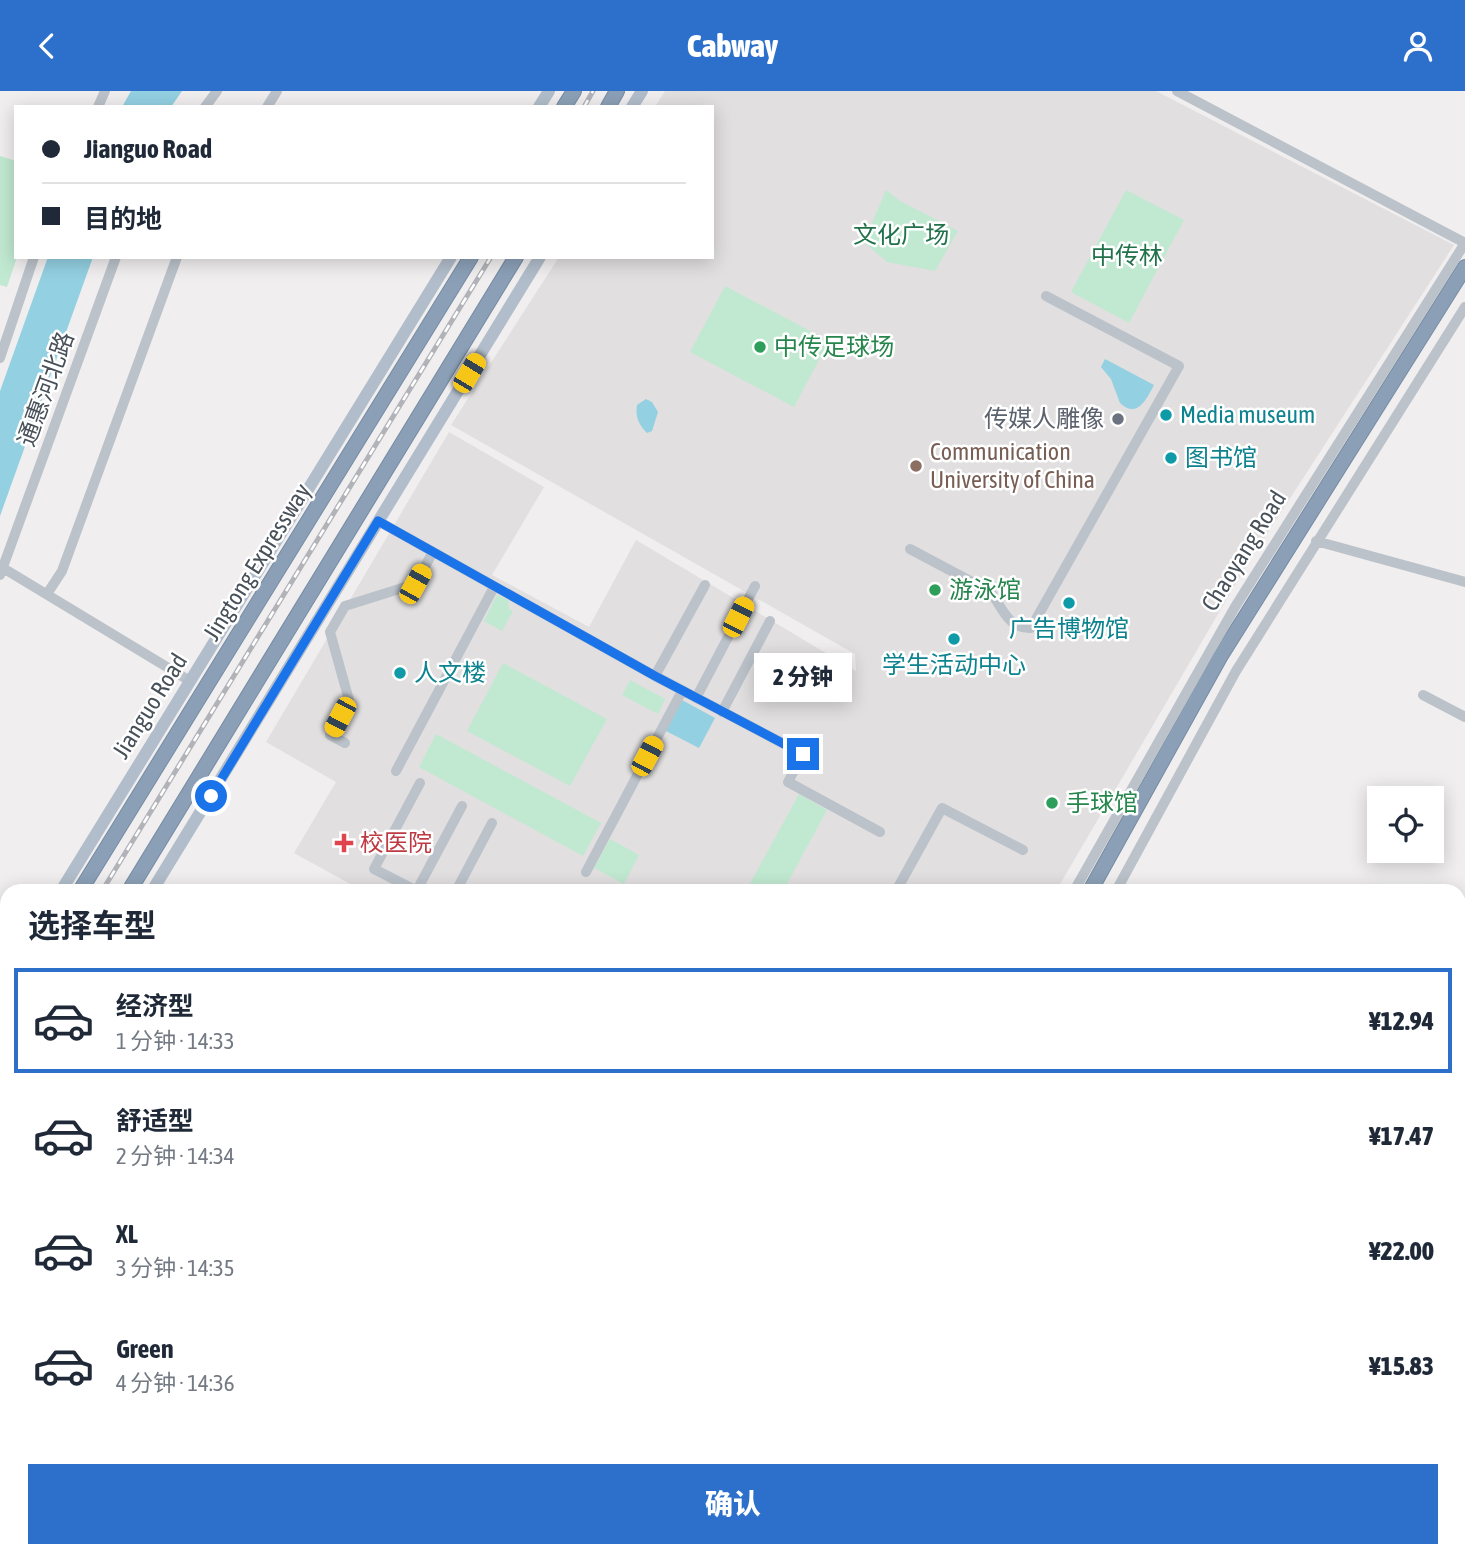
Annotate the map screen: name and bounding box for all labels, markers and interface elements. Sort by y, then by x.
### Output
icon: back [28,27,66,65]
text: Cabway [687,27,778,64]
icon: person [1399,27,1437,65]
text: Jianguo Road [84,134,212,164]
text: 目的地 [84,204,162,234]
park label: 文化广场 [853,221,949,248]
park label: 中传林 [1091,242,1163,269]
street label: 通惠河北路 [12,328,79,450]
place label: 中传足球场 [774,333,894,360]
marker: 中传足球场 [752,339,768,355]
car [450,350,489,396]
place label: Media museum [1180,401,1315,428]
place label: 传媒人雕像 [984,405,1104,432]
marker: Media museum [1158,407,1174,423]
marker: 传媒人雕像 [1110,411,1126,427]
place label: Communication University of China [930,438,1095,493]
place label: 图书馆 [1185,444,1257,471]
marker: 图书馆 [1163,450,1179,466]
marker: Communication University of China [908,458,924,474]
street label: Jingtong Expressway [198,478,316,645]
street label: Chaoyang Road [1196,486,1291,616]
car [396,561,435,607]
place label: 游泳馆 [949,576,1021,603]
marker: 游泳馆 [927,582,943,598]
car [720,594,757,640]
marker: 广告博物馆 [1061,595,1077,611]
place label: 广告博物馆 [1009,615,1129,642]
marker: 学生活动中心 [946,631,962,647]
street label: Jianguo Road [107,648,192,763]
place label: 学生活动中心 [882,651,1026,678]
callout: 2 分钟 [754,653,852,701]
place label: 人文楼 [414,659,486,686]
text: 2 分钟 [773,664,833,690]
marker: 人文楼 [392,665,408,681]
car [321,694,360,740]
car [628,733,667,779]
route end [787,738,819,770]
route start [195,780,227,812]
map controls [1367,786,1444,863]
button: locate [1367,786,1444,863]
place label: 手球馆 [1066,789,1138,816]
marker: 手球馆 [1044,795,1060,811]
place label: 校医院 [360,829,432,856]
marker: 校医院 [334,833,354,853]
text: 选择车型 [28,907,156,944]
icon: car [32,989,95,1052]
text: 经济型 [116,991,194,1021]
text: ¥12.94 [1369,1006,1434,1036]
text: 1 分钟 · 14:33 [116,1028,235,1054]
icon: car [32,1104,95,1167]
text: 舒适型 [116,1106,194,1136]
text: ¥17.47 [1369,1121,1434,1151]
text: 2 分钟 · 14:34 [116,1143,235,1169]
icon: car [32,1219,95,1282]
text: XL [116,1219,138,1249]
text: ¥22.00 [1369,1236,1434,1266]
text: 3 分钟 · 14:35 [116,1255,235,1281]
icon: car [32,1334,95,1397]
text: Green [116,1334,174,1364]
text: ¥15.83 [1369,1351,1434,1381]
text: 4 分钟 · 14:36 [116,1370,235,1396]
button: 确认 [28,1464,1438,1544]

